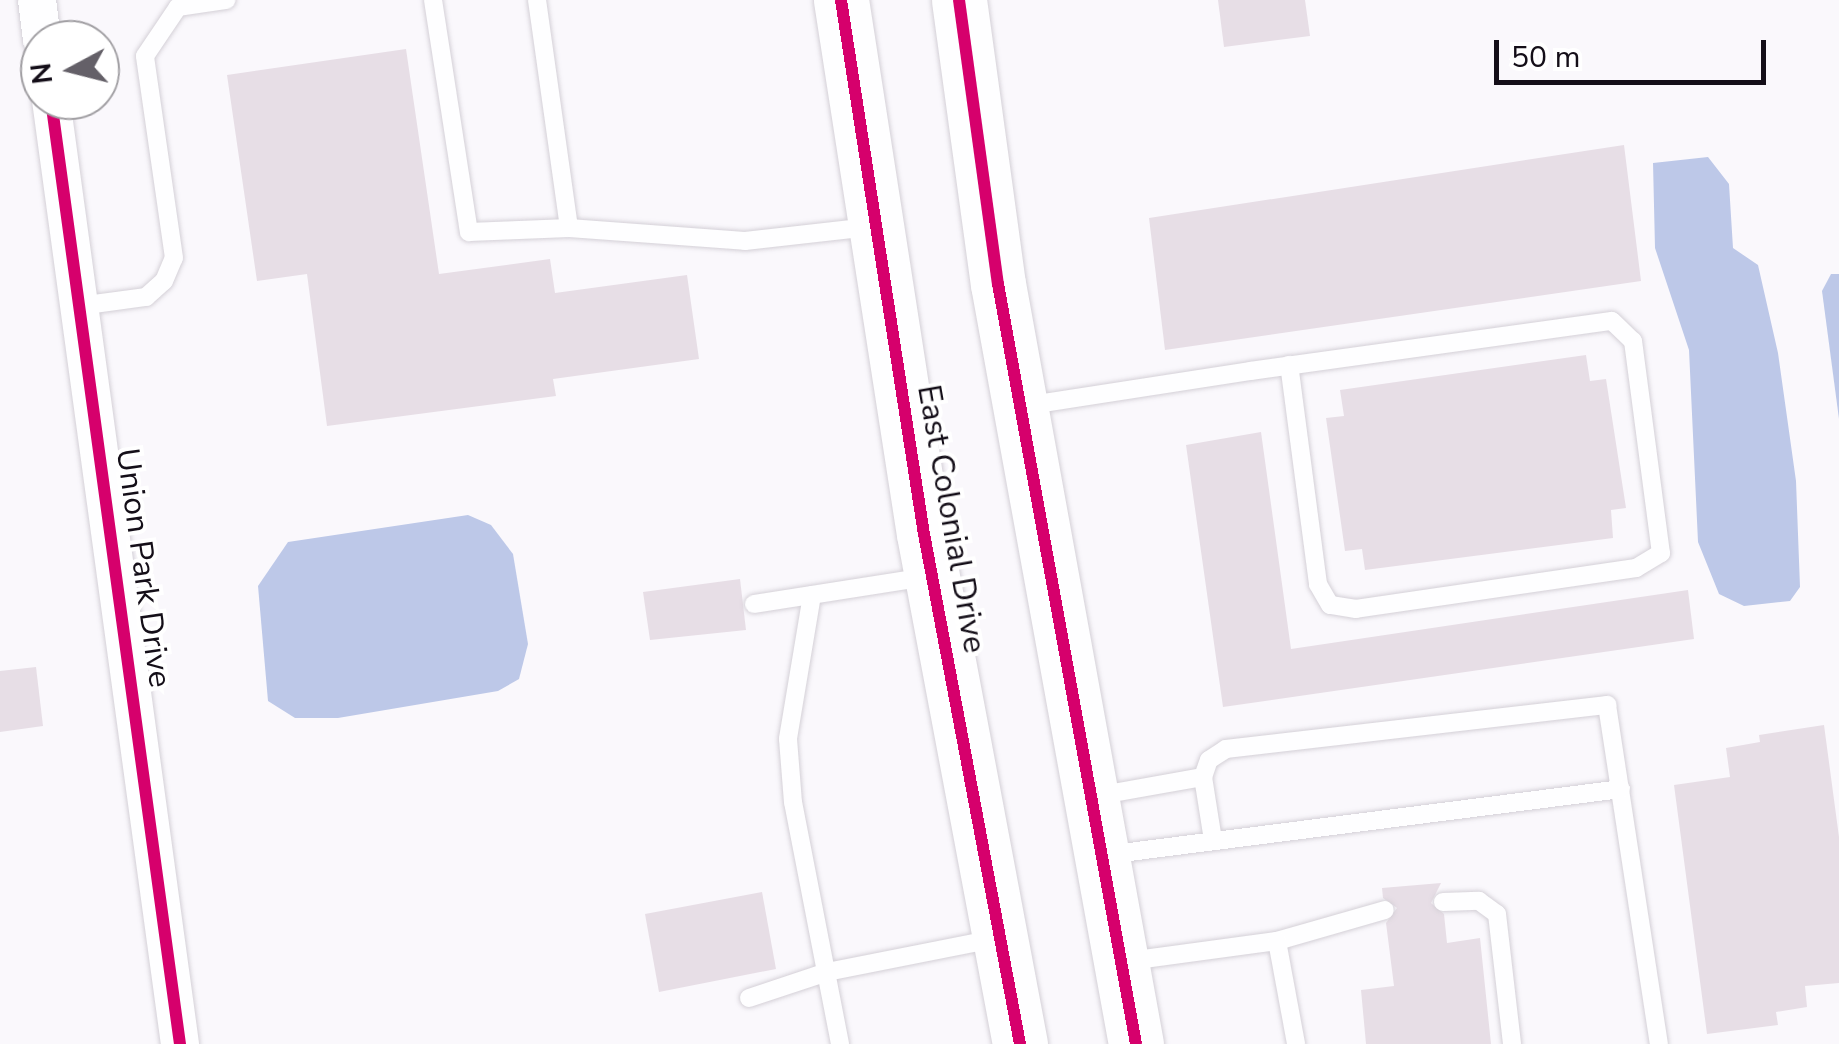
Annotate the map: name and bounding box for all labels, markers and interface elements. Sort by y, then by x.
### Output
north arrow [20,20,120,120]
scale bar [1499,20,1772,82]
text: 50 m [1511,37,1580,78]
text: N [22,61,62,86]
street label: East Colonial Drive [909,382,993,656]
street label: Union Park Drive [107,446,179,690]

